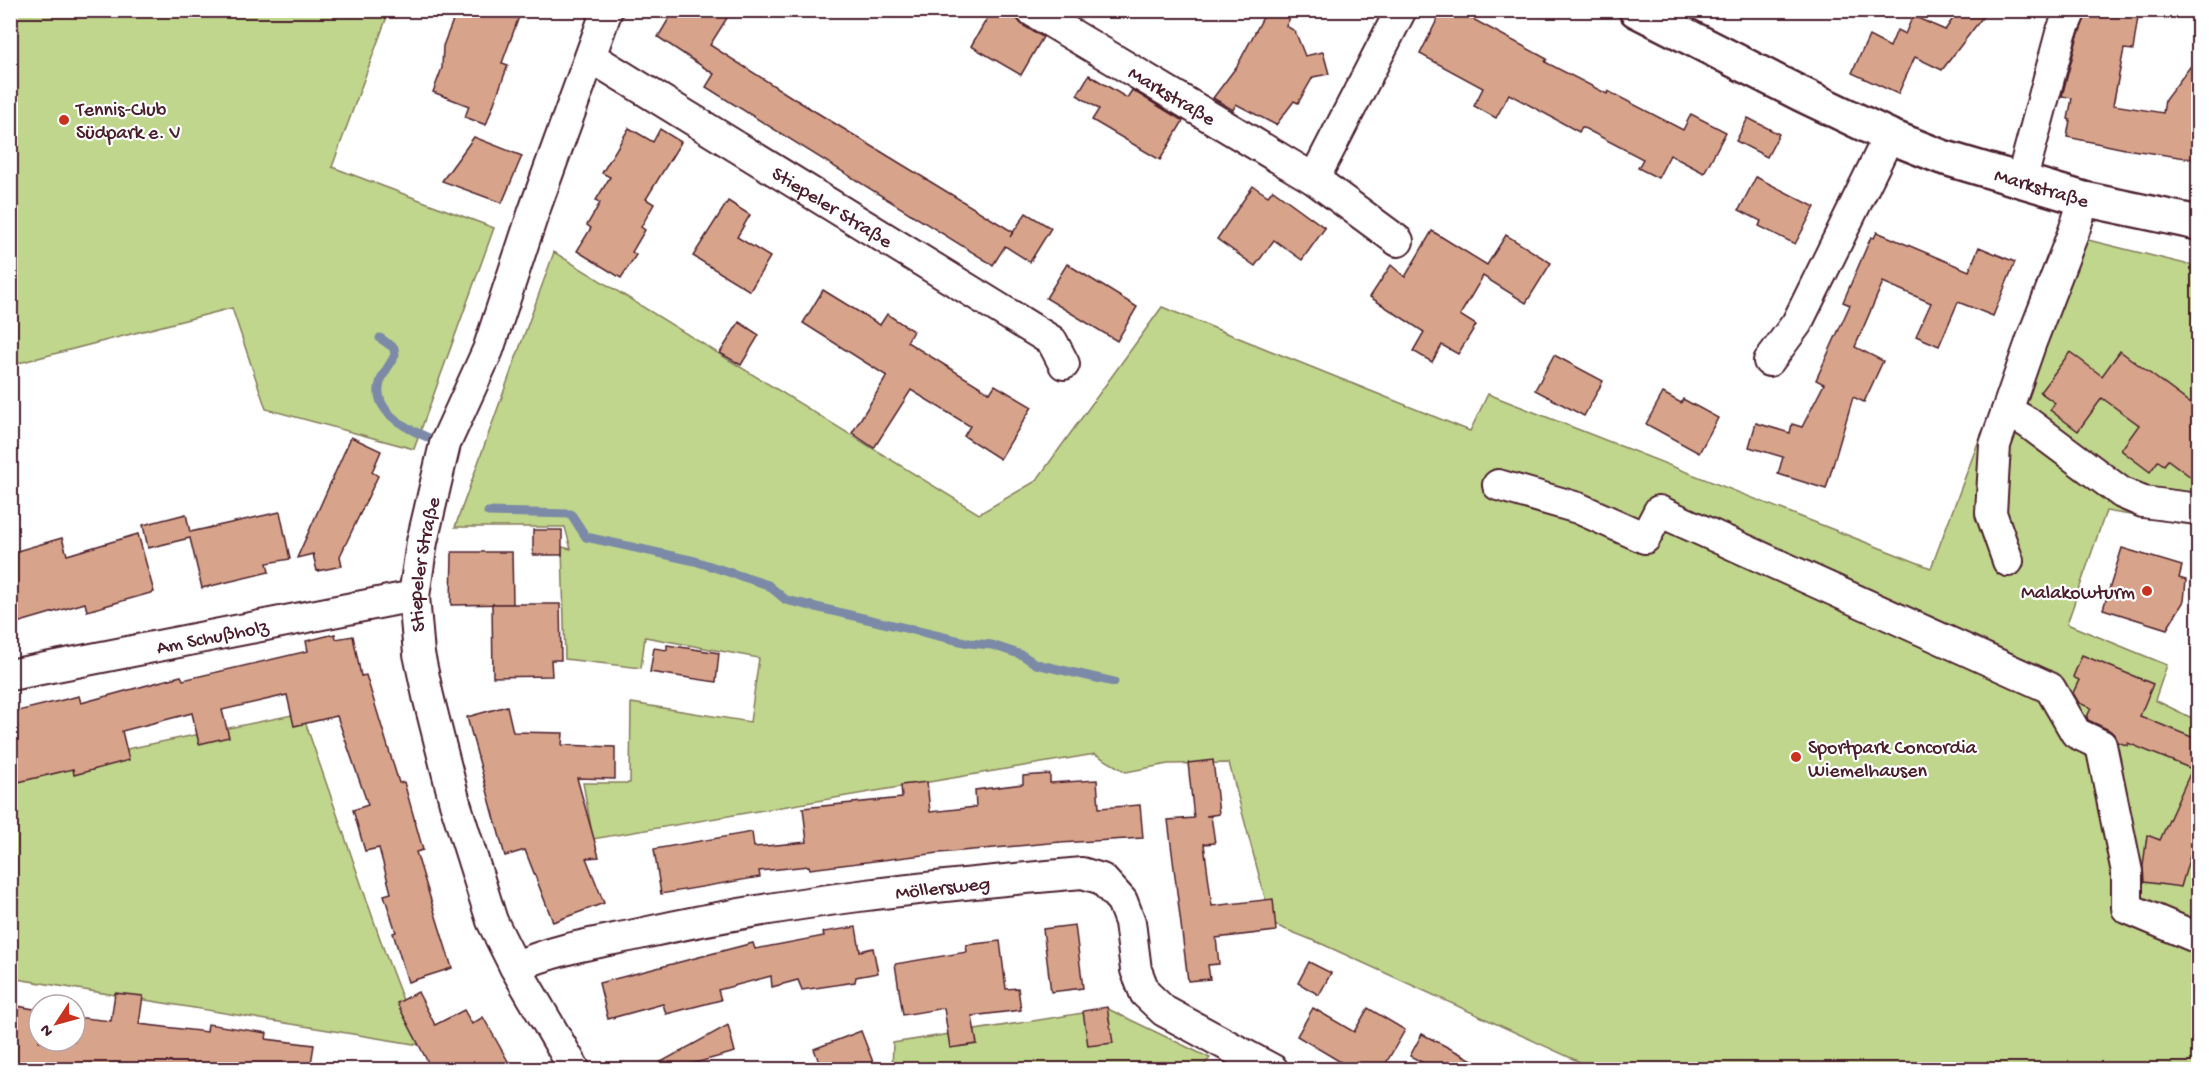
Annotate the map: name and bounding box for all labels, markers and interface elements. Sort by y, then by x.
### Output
street label: Markstraße [1123,63,1219,133]
place label: Tennis-Club Südpark e. V [75,100,181,146]
marker: Tennis-Club Südpark e. V [57,113,71,127]
street label: Stiepeler Straße [767,163,896,255]
street label: Markstraße [1991,165,2092,215]
street label: Stiepeler Straße [405,495,447,633]
place label: Malakowturm [2021,583,2135,606]
marker: Malakowturm [2140,584,2154,598]
street label: Am Schußholz [155,616,272,661]
place label: Sportpark Concordia Wiemelhausen [1808,738,1977,784]
marker: Sportpark Concordia Wiemelhausen [1789,750,1803,764]
street label: Möllersweg [894,873,991,906]
north arrow [27,993,87,1053]
text: N [37,1020,58,1040]

